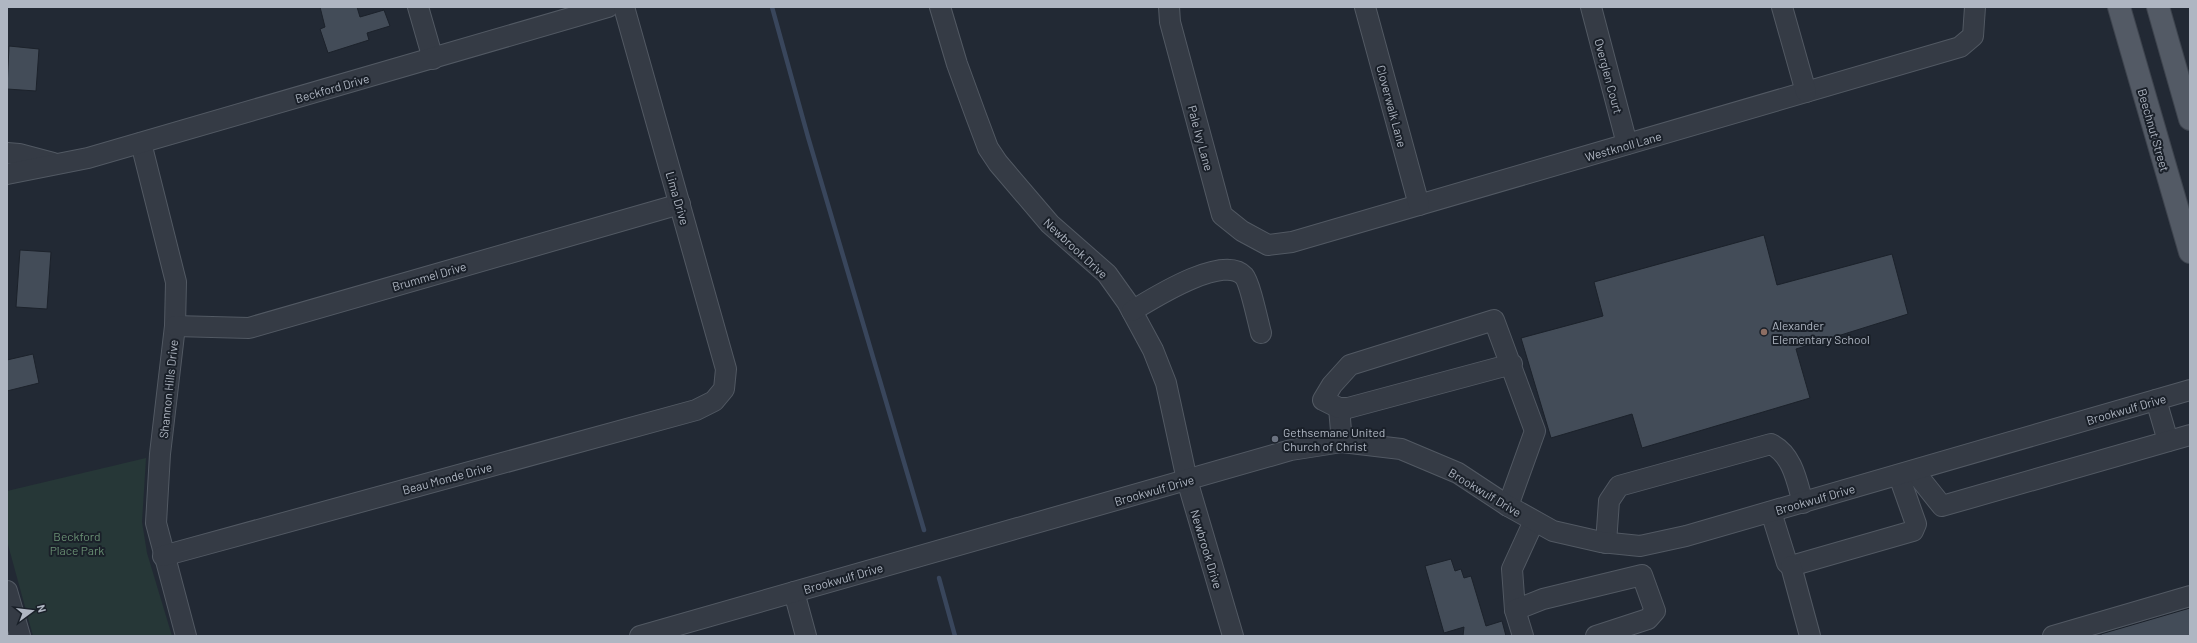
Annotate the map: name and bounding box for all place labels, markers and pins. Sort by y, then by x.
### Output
place label: Alexander Elementary School [1772,318,1870,346]
marker: Alexander Elementary School [1759,327,1769,337]
place label: Gethsemane United Church of Christ [1283,425,1385,453]
marker: Gethsemane United Church of Christ [1270,434,1280,444]

